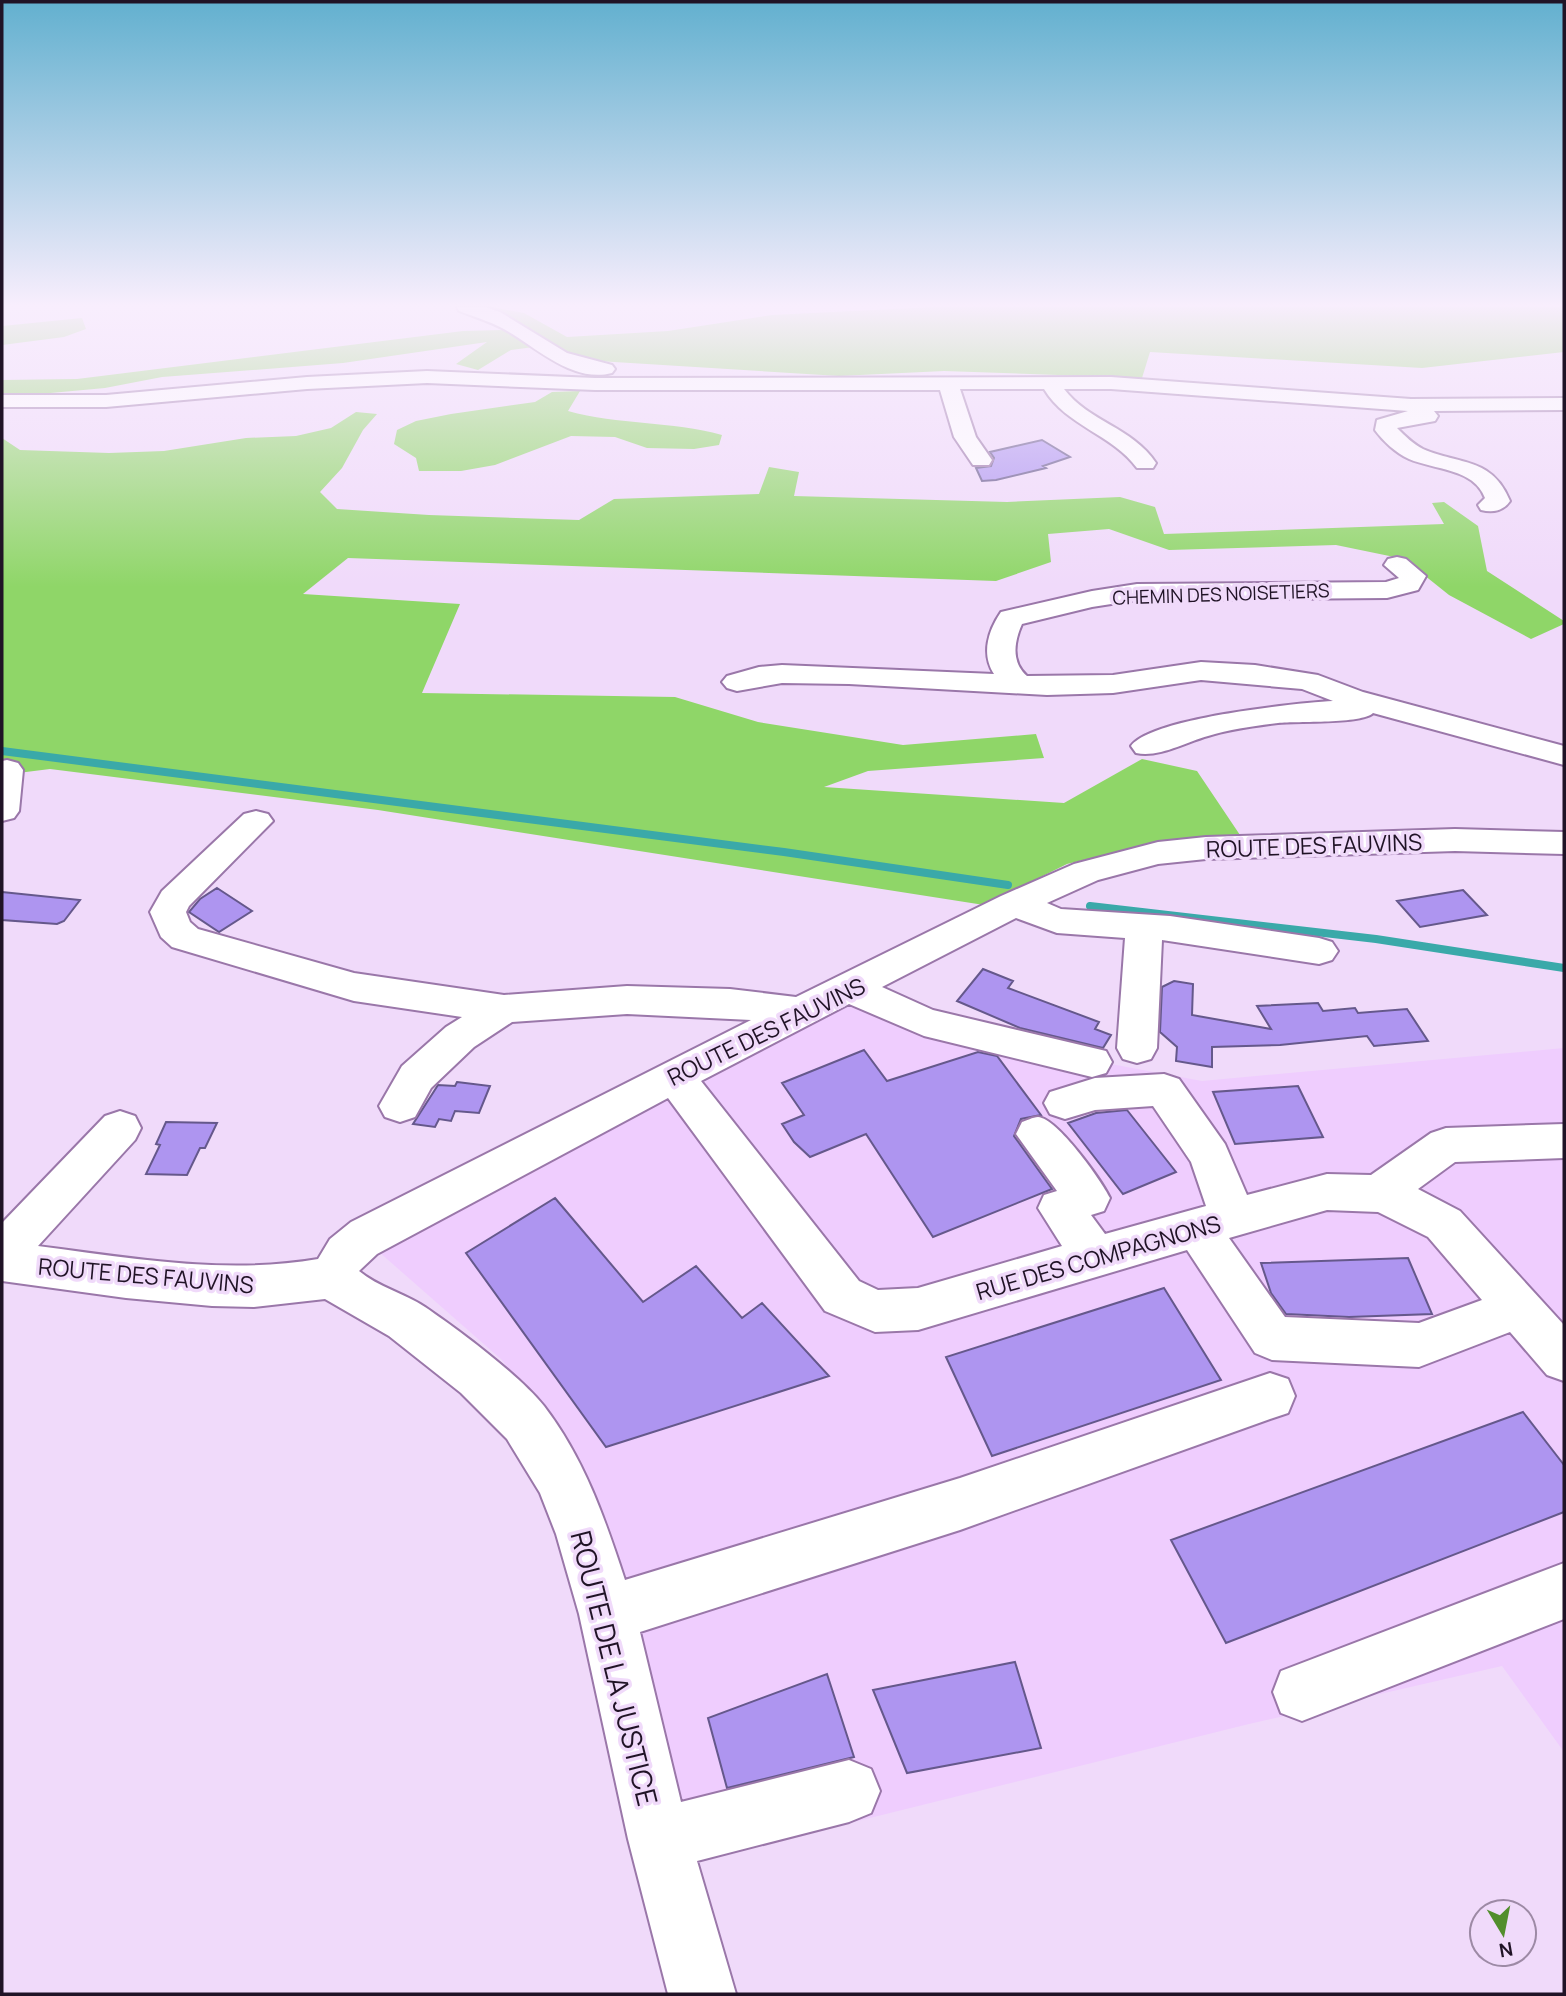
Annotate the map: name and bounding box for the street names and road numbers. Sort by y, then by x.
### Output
street label: CHEMIN DES NOISETIERS [1112,577,1330,611]
street label: ROUTE DES FAUVINS [1205,825,1423,865]
street label: ROUTE DES FAUVINS [662,969,870,1093]
street label: RUE DES COMPAGNONS [972,1207,1224,1307]
street label: ROUTE DES FAUVINS [37,1250,255,1300]
street label: ROUTE DE LA JUSTICE [562,1527,668,1809]

